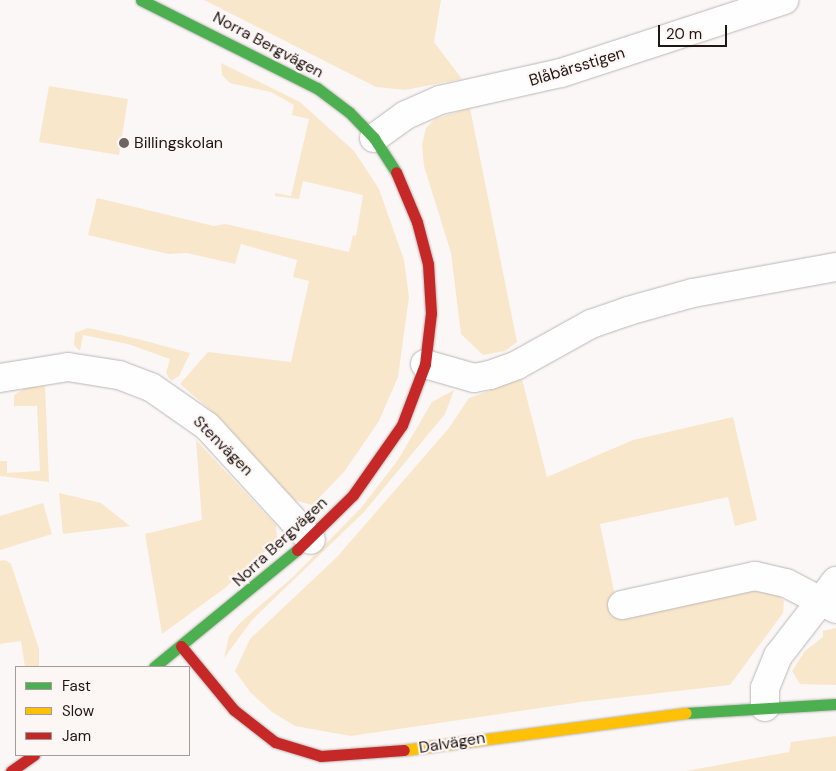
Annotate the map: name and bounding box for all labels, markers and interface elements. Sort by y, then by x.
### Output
street label: Norra Bergvägen [209,8,327,82]
scale bar [661,15,730,47]
text: 20 m [666,24,702,44]
street label: Blåbärsstigen [527,43,627,91]
place label: Billingskolan [134,133,223,153]
marker: Billingskolan [118,137,130,149]
street label: Stenvägen [189,412,257,480]
street label: Norra Bergvägen [229,493,331,591]
legend [15,666,190,756]
text: Fast [62,676,91,696]
text: Slow [62,701,94,721]
text: Jam [62,726,91,746]
street label: Dalvägen [417,728,487,758]

